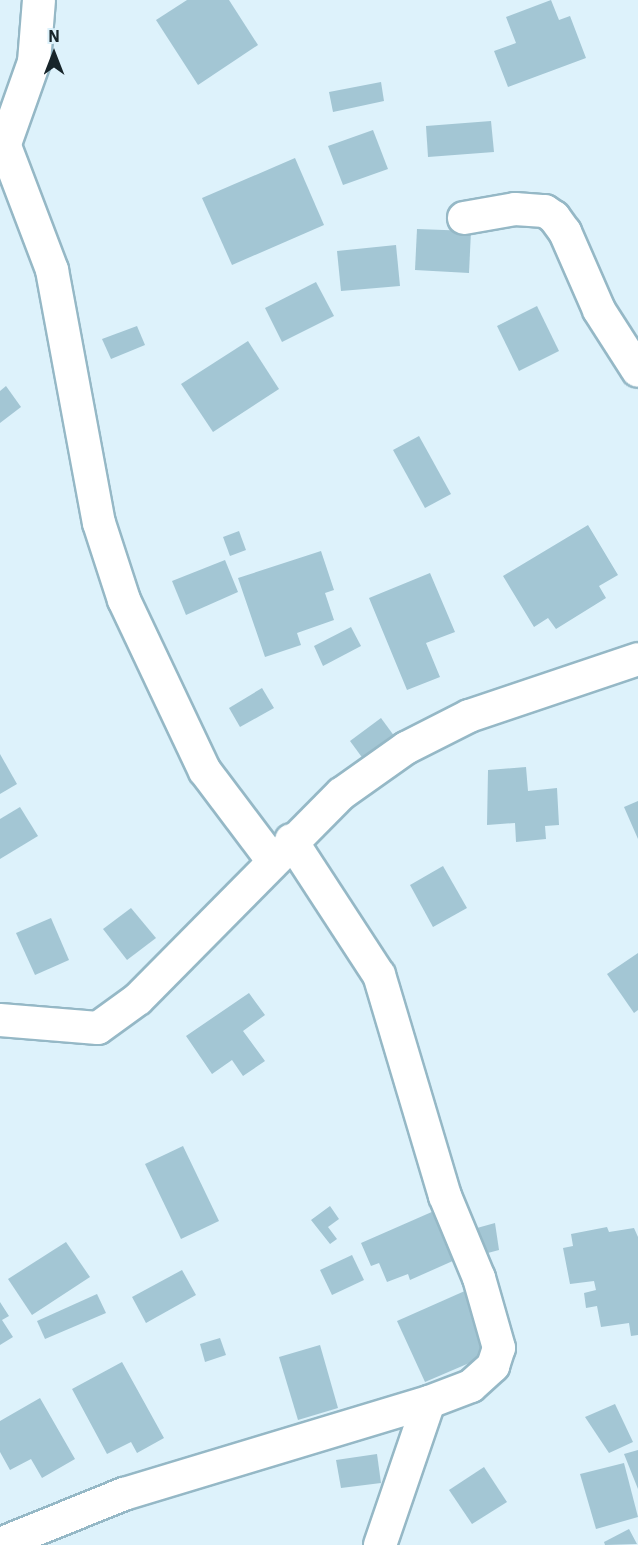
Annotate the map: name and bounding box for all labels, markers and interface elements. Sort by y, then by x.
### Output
north arrow [24,24,84,84]
text: N [48,26,60,46]

